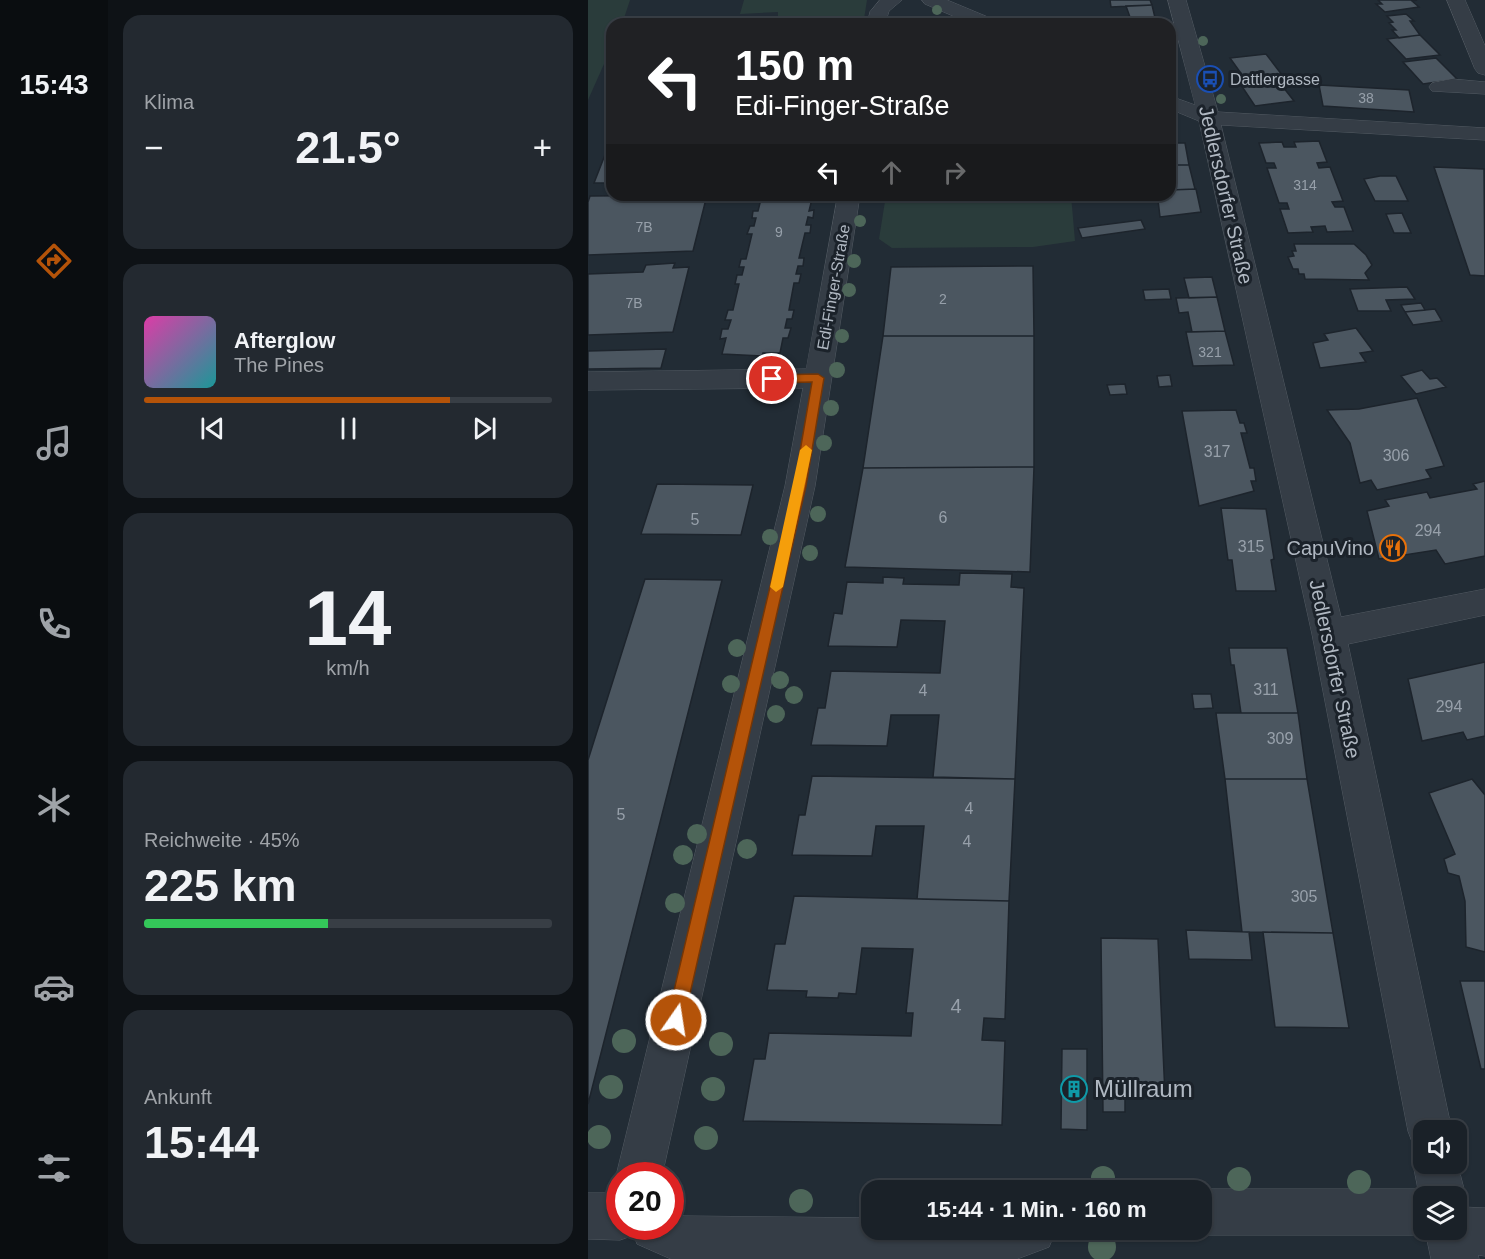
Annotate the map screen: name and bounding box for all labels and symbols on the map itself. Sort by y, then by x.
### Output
bus stop icon: Dattlergasse [1195,64,1225,94]
place label: Dattlergasse [1230,71,1320,88]
house number: 38 [1358,90,1374,106]
street label: Jedlersdorfer Straße [1195,104,1257,286]
house number: 314 [1293,177,1317,193]
house number: 7B [635,219,653,235]
street label: Edi-Finger-Straße [814,223,853,351]
house number: 9 [775,224,783,240]
house number: 2 [939,291,947,307]
house number: 7B [625,295,643,311]
house number: 321 [1198,344,1222,360]
pin [746,353,797,404]
house number: 317 [1204,443,1230,460]
house number: 306 [1383,447,1409,464]
house number: 6 [939,509,948,526]
house number: 5 [691,511,700,528]
house number: 294 [1415,522,1441,539]
restaurant icon: CapuVino [1378,533,1408,563]
place label: CapuVino [1287,537,1374,559]
house number: 315 [1238,538,1264,555]
street label: Jedlersdorfer Straße [1305,578,1365,760]
house number: 311 [1253,681,1279,698]
house number: 4 [919,682,928,699]
house number: 294 [1436,698,1462,715]
house number: 309 [1267,730,1293,747]
house number: 4 [965,800,974,817]
house number: 5 [617,806,626,823]
house number: 4 [963,833,972,850]
house number: 305 [1291,888,1317,905]
position arrow [644,988,708,1052]
house number: 4 [950,995,962,1017]
building icon: Müllraum [1059,1074,1089,1104]
place label: Müllraum [1094,1075,1193,1102]
speed limit sign: 20 [606,1162,684,1240]

